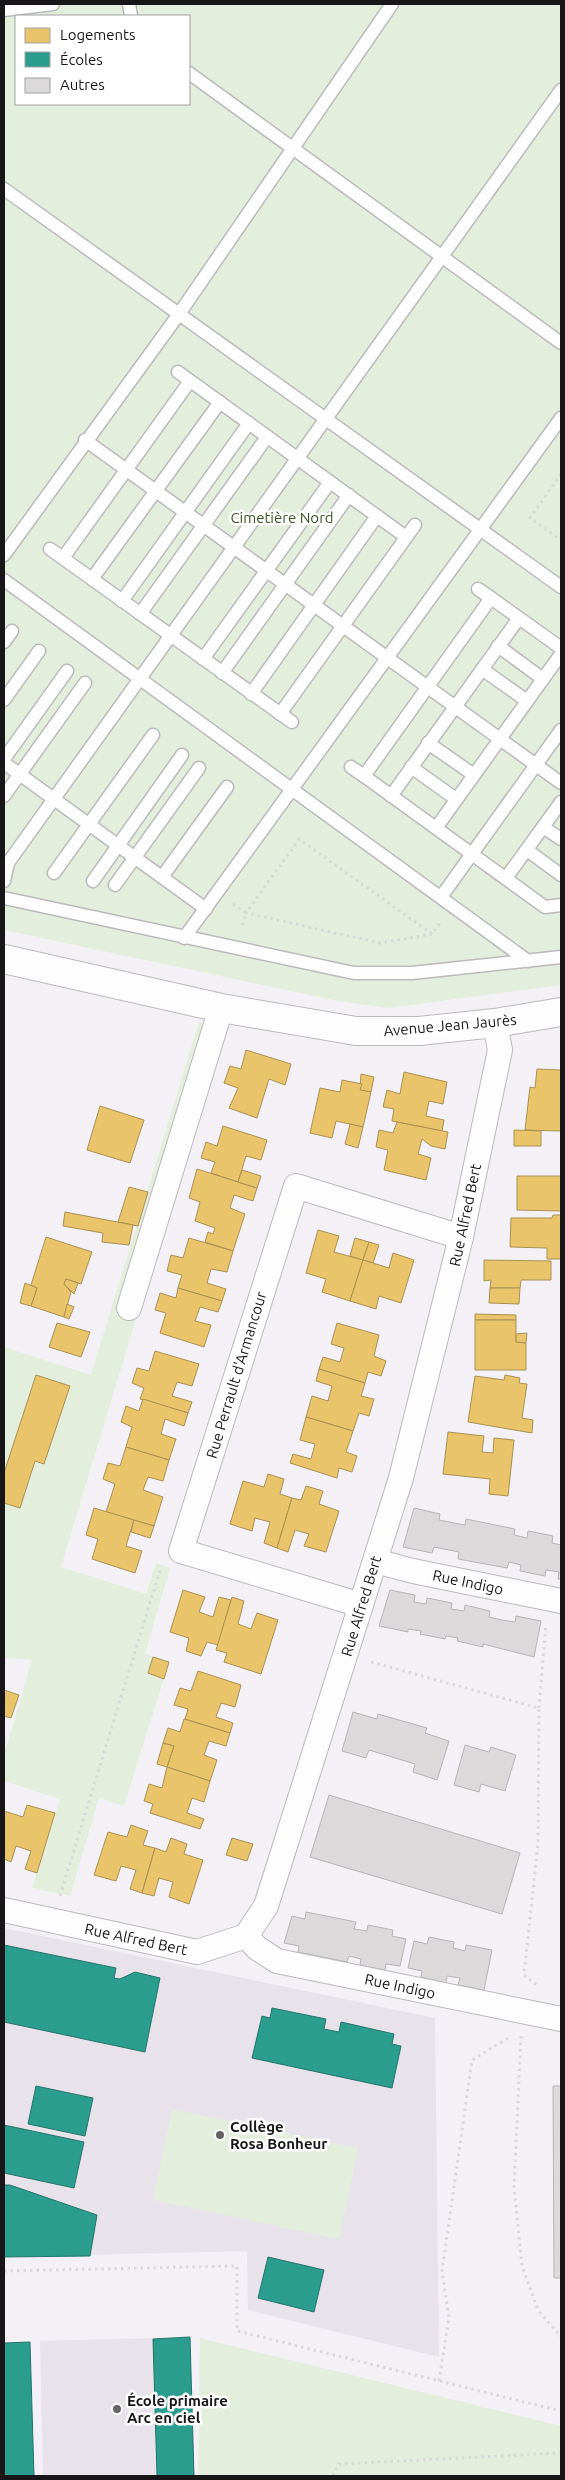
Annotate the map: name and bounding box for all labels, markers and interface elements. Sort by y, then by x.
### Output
legend [15,15,190,105]
text: Logements [60,26,136,43]
text: Écoles [60,51,103,68]
text: Autres [60,76,105,93]
park label: Cimetière Nord [230,509,334,526]
street label: Avenue Jean Jaurès [383,1011,517,1039]
street label: Rue Alfred Bert [446,1162,484,1268]
street label: Rue Perrault d'Armancour [203,1289,270,1460]
street label: Rue Alfred Bert [338,1553,384,1658]
street label: Rue Indigo [431,1566,505,1598]
street label: Rue Alfred Bert [83,1920,189,1958]
street label: Rue Indigo [363,1970,437,2002]
place label: Collège Rosa Bonheur [230,2118,328,2152]
marker: Collège Rosa Bonheur [214,2129,226,2141]
place label: École primaire Arc en ciel [127,2392,228,2426]
marker: École primaire Arc en ciel [111,2403,123,2415]

